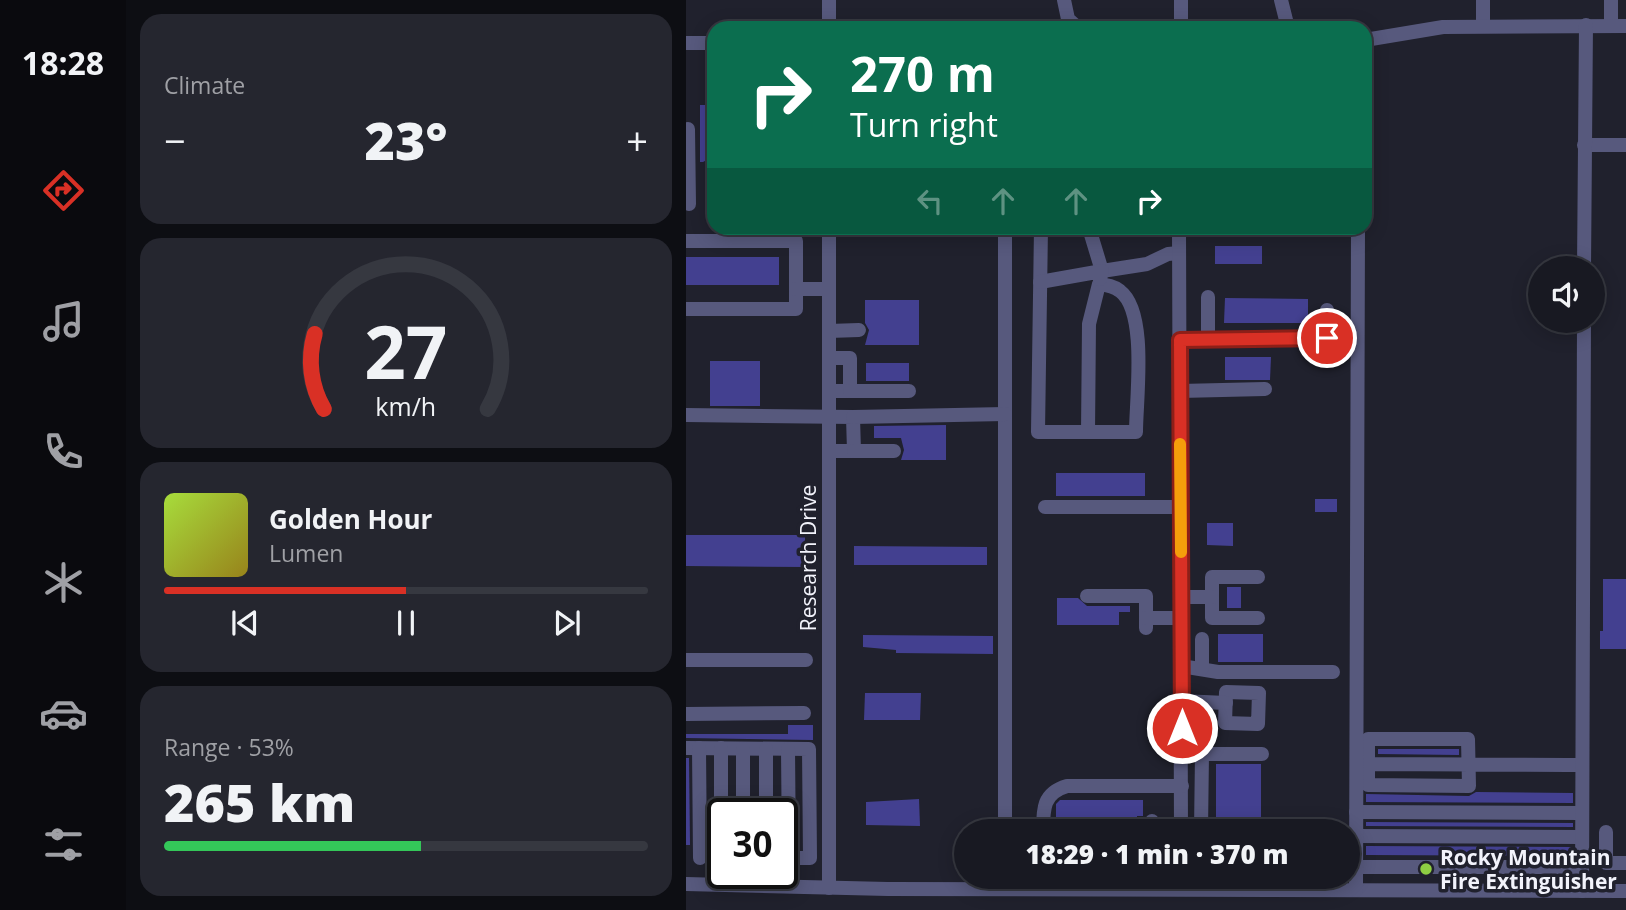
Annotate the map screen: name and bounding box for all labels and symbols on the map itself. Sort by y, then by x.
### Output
pin [1297,308,1357,368]
street label: Research Drive [794,485,822,631]
position arrow [1145,691,1219,765]
speed limit sign: 30 [707,798,798,889]
place label: Rocky Mountain Fire Extinguisher [1440,843,1617,895]
marker: Rocky Mountain Fire Extinguisher [1418,861,1434,877]

